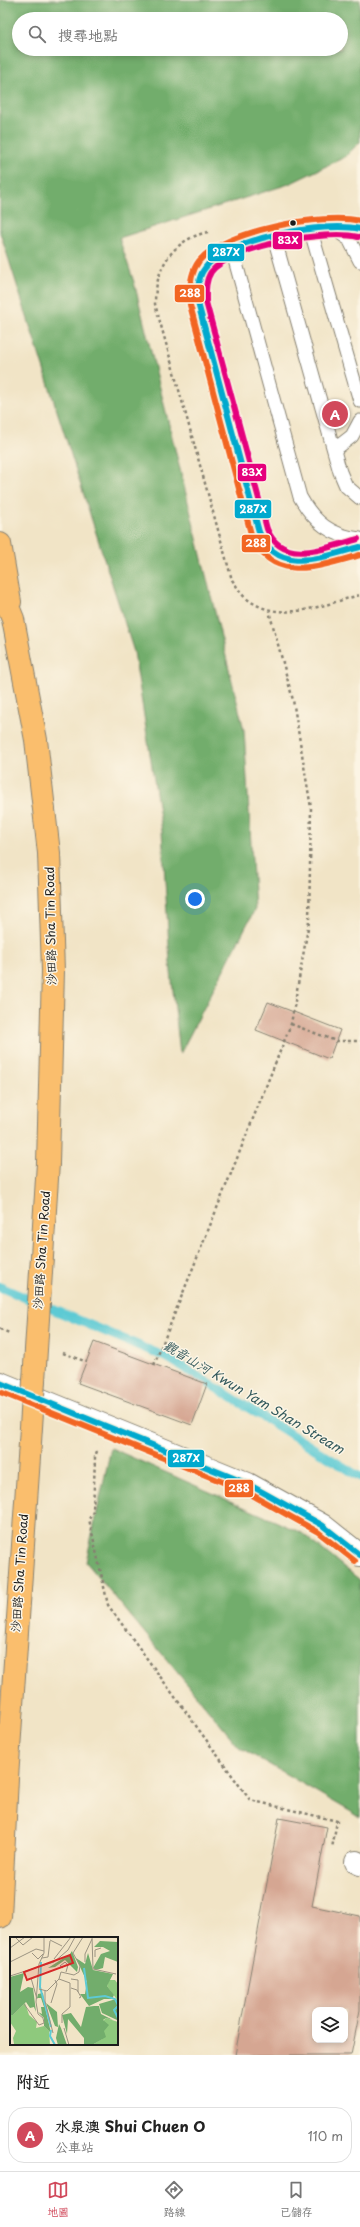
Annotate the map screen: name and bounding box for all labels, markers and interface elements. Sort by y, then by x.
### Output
search box [12,12,348,56]
icon: search [26,23,48,45]
text: 搜尋地點 [58,23,118,46]
unlabelled marker [288,218,298,228]
line badge: 83X [272,231,303,250]
text: 83X [277,231,299,248]
line badge: 287X [207,243,245,262]
text: 287X [212,243,241,260]
line badge: 288 [174,284,205,303]
text: 288 [179,284,201,301]
pin: A [322,399,348,429]
line badge: 83X [237,463,267,482]
text: 83X [241,463,263,480]
line badge: 287X [234,499,272,519]
text: 287X [239,500,268,517]
line badge: 288 [241,534,271,553]
text: 288 [245,534,267,551]
street label: 沙田路 Sha Tin Road [40,867,60,986]
your location [185,889,205,909]
street label: 沙田路 Sha Tin Road [28,1190,54,1310]
water label: 觀音山河 Kwun Yam Shan Stream [160,1335,349,1459]
line badge: 287X [167,1449,205,1468]
text: 287X [172,1449,201,1466]
line badge: 288 [224,1479,254,1498]
text: 288 [228,1479,250,1496]
street label: 沙田路 Sha Tin Road [6,1513,32,1633]
inset map [10,1937,118,2045]
map controls [312,2007,348,2043]
button: layers [312,2007,348,2043]
text: 附近 [16,2068,50,2094]
text: 水泉澳 Shui Chuen O [55,2114,205,2137]
text: A [25,2126,35,2145]
text: 110 m [308,2126,343,2145]
text: 公車站 [55,2137,94,2156]
tab: 地圖 [47,2179,69,2220]
tab: 路線 [163,2179,185,2220]
tab: 已儲存 [280,2179,313,2220]

